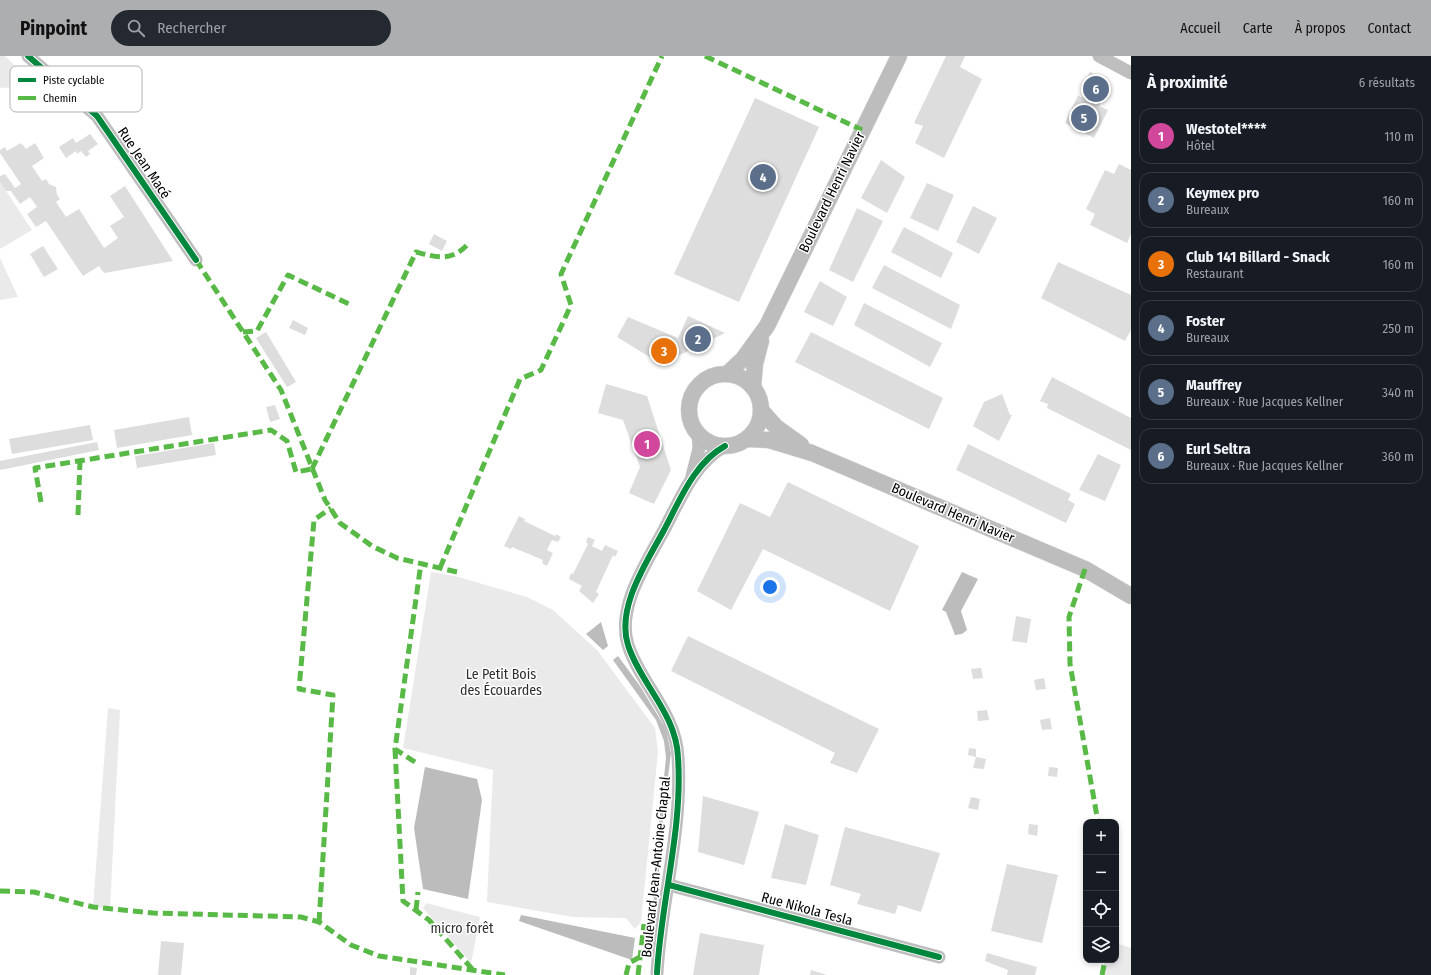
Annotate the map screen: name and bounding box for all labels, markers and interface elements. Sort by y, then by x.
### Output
search box [111,10,391,46]
text: Pinpoint [20,17,87,40]
icon: search [125,17,147,39]
text: Rechercher [157,19,226,37]
text: Accueil [1180,20,1221,37]
text: Carte [1243,20,1273,37]
text: À propos [1295,20,1346,37]
text: Contact [1368,20,1411,37]
legend [10,66,142,112]
text: À proximité [1147,72,1228,93]
text: Piste cyclable [43,74,104,87]
pin: 6 [1083,74,1109,104]
text: 6 résultats [1359,75,1415,90]
text: Chemin [43,92,77,105]
pin: 5 [1071,103,1097,133]
text: Westotel**** [1186,120,1267,138]
street label: Rue Jean Macé [114,124,174,202]
street label: Boulevard Henri Navier [795,129,869,255]
text: 1 [1158,129,1164,144]
text: 110 m [1384,129,1414,144]
text: Hôtel [1186,138,1215,153]
pin: 4 [750,162,776,192]
text: Keymex pro [1186,184,1259,202]
text: 2 [1158,193,1164,208]
text: 160 m [1383,193,1414,208]
text: Bureaux [1186,202,1229,217]
text: Club 141 Billard - Snack [1186,248,1330,266]
text: 3 [1158,257,1164,272]
text: 160 m [1383,257,1414,272]
text: Restaurant [1186,266,1244,281]
text: Foster [1186,312,1225,330]
text: 4 [1158,321,1164,336]
text: 250 m [1382,321,1414,336]
pin: 2 [685,324,711,354]
text: Bureaux [1186,330,1229,345]
pin: 3 [651,336,677,366]
text: Mauffrey [1186,376,1242,394]
text: 5 [1158,385,1164,400]
text: 340 m [1382,385,1414,400]
text: Bureaux · Rue Jacques Kellner [1186,394,1343,409]
pin: 1 [634,429,660,459]
text: Eurl Seltra [1186,440,1251,458]
text: 6 [1158,449,1164,464]
text: 360 m [1382,449,1414,464]
text: Bureaux · Rue Jacques Kellner [1186,458,1343,473]
street label: Boulevard Henri Navier [889,479,1017,547]
your location [760,577,780,597]
park label: Le Petit Bois des Écouardes [460,666,542,699]
street label: Boulevard Jean-Antoine Chaptal [638,775,674,958]
map controls [1083,819,1119,963]
button: + [1083,819,1119,855]
button: − [1083,855,1119,891]
street label: Rue Nikola Tesla [759,889,855,929]
button: locate [1083,891,1119,927]
park label: micro forêt [431,920,494,937]
button: layers [1083,927,1119,963]

